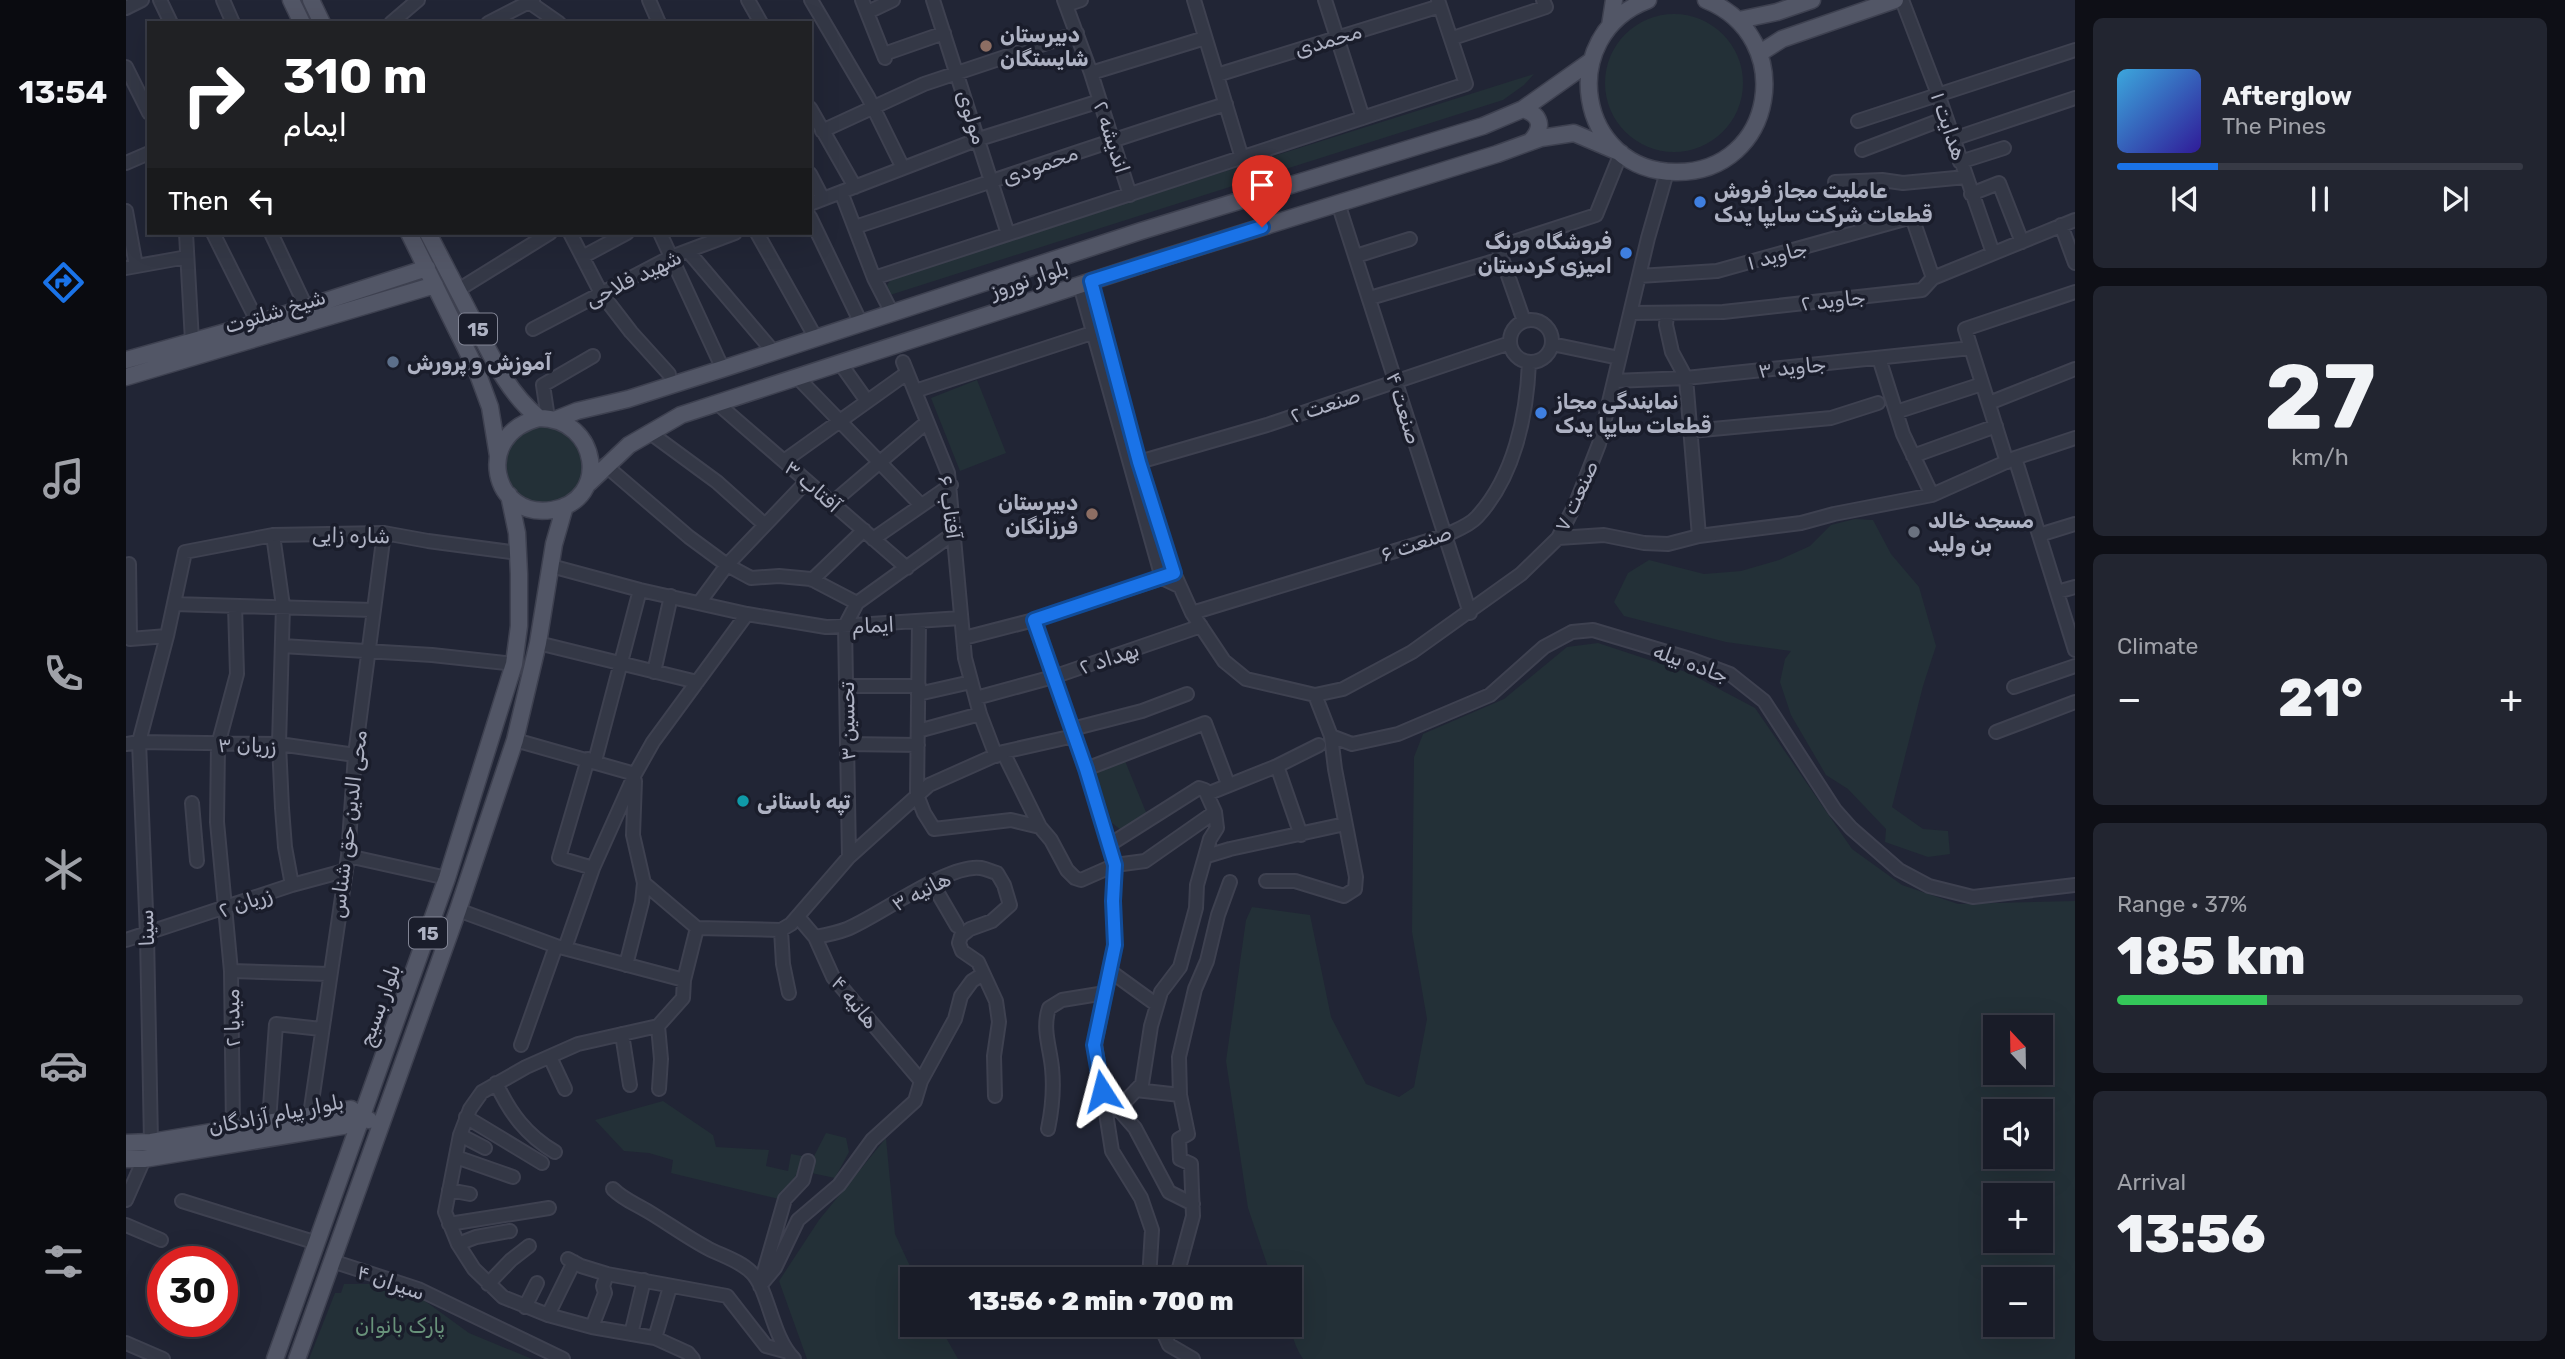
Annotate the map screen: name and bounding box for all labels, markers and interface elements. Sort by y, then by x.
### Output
street label: محمدی [1291,18,1365,62]
place label: دبیرستان شایستگان [1000,22,1089,71]
marker: دبیرستان شایستگان [978,38,994,54]
text: 310 m [283,47,428,105]
icon: right [168,49,259,140]
text: 13:54 [19,73,107,111]
text: Afterglow [2222,81,2352,112]
street label: مولوی [951,87,993,147]
street label: هدایت ۱ [1926,89,1972,163]
street label: اندیشه ۲ [1089,98,1135,176]
text: ایمام [283,106,347,144]
text: The Pines [2222,112,2326,140]
street label: محمودی [999,140,1081,190]
pin [1232,155,1292,227]
icon: arrive [1243,166,1281,204]
place label: عاملیت مجاز فروش قطعات شرکت سایپا یدک [1714,178,1932,229]
icon: previous [2166,180,2204,218]
icon: pause [2301,180,2339,218]
icon: next [2436,180,2474,218]
icon: left [243,182,281,220]
text: Then [168,186,229,217]
marker: عاملیت مجاز فروش قطعات شرکت سایپا یدک [1692,194,1708,210]
place label: فروشگاه ورنگ امیزی کردستان [1478,229,1612,279]
street label: جاوید ۱ [1744,235,1810,276]
street label: شهید فلاحی [581,244,685,312]
marker: فروشگاه ورنگ امیزی کردستان [1618,245,1634,261]
street label: بلوار نوروز [985,255,1072,305]
icon: directions [39,258,88,307]
street label: شیخ شلتوت [221,284,329,340]
street label: جاوید ۲ [1800,284,1867,317]
road number: 15 [459,314,497,344]
text: 27 [2264,343,2376,451]
place label: آموزش و پرورش [407,350,552,377]
street label: جاوید ۳ [1757,351,1827,384]
marker: آموزش و پرورش [385,354,401,370]
street label: صنعت ۴ [1381,369,1427,447]
street label: صنعت ۲ [1287,382,1363,428]
place label: نمایندگی مجاز قطعات سایپا یدک [1553,389,1712,440]
marker: نمایندگی مجاز قطعات سایپا یدک [1533,405,1549,421]
text: km/h [2291,443,2349,471]
icon: music [39,454,88,503]
street label: آفتاب ۳ [780,455,846,517]
street label: صنعت ۷ [1549,457,1603,535]
street label: آفتاب ۶ [933,473,967,541]
place label: دبیرستان فرزانگان [998,490,1078,540]
marker: دبیرستان فرزانگان [1084,506,1100,522]
place label: مسجد خالد بن ولید [1928,508,2034,557]
street label: صنعت ۶ [1377,519,1455,567]
street label: شاره زایی [312,522,390,548]
marker: مسجد خالد بن ولید [1906,524,1922,540]
street label: ایمام [851,611,895,640]
text: Climate [2117,632,2198,660]
street label: بهداد ۲ [1076,637,1142,679]
street label: جاده بیله [1650,638,1732,688]
icon: phone [39,649,88,698]
text: 21° [2278,667,2363,729]
text: − [2117,676,2142,722]
text: + [2499,676,2523,722]
street label: تحسین ۳ [834,681,860,761]
street label: محی الدین حق شناس [324,728,372,920]
street label: زریان ۳ [218,732,276,758]
place label: تپه باستانی [757,789,851,816]
marker: تپه باستانی [735,793,751,809]
icon: climate [39,845,88,894]
street label: هانیه ۳ [887,866,955,916]
street label: زریان ۲ [215,881,275,923]
text: Range · 37% [2117,890,2247,918]
street label: سینا [133,909,159,947]
road number: 15 [409,917,447,948]
text: 185 km [2117,925,2306,987]
street label: بلوار بسیج [353,960,407,1050]
street label: هانیه ۴ [826,970,884,1034]
street label: میدیا ۲ [219,989,245,1047]
north arrow [1983,1015,2053,1085]
map controls [1983,1015,2053,1337]
icon: car [39,1041,88,1090]
position arrow [1065,1054,1139,1128]
street label: بلوار پیام آزادگان [206,1089,346,1141]
button: sound [1983,1099,2053,1169]
text: Arrival [2117,1168,2186,1196]
button: + [1983,1183,2053,1253]
text: 13:56 [2117,1203,2266,1265]
icon: filters [39,1237,88,1286]
speed limit sign: 30 [147,1246,238,1337]
street label: سیران ۴ [354,1259,428,1305]
button: − [1983,1267,2053,1337]
text: 13:56 · 2 min · 700 m [968,1286,1234,1317]
park label: پارک بانوان [355,1313,445,1340]

